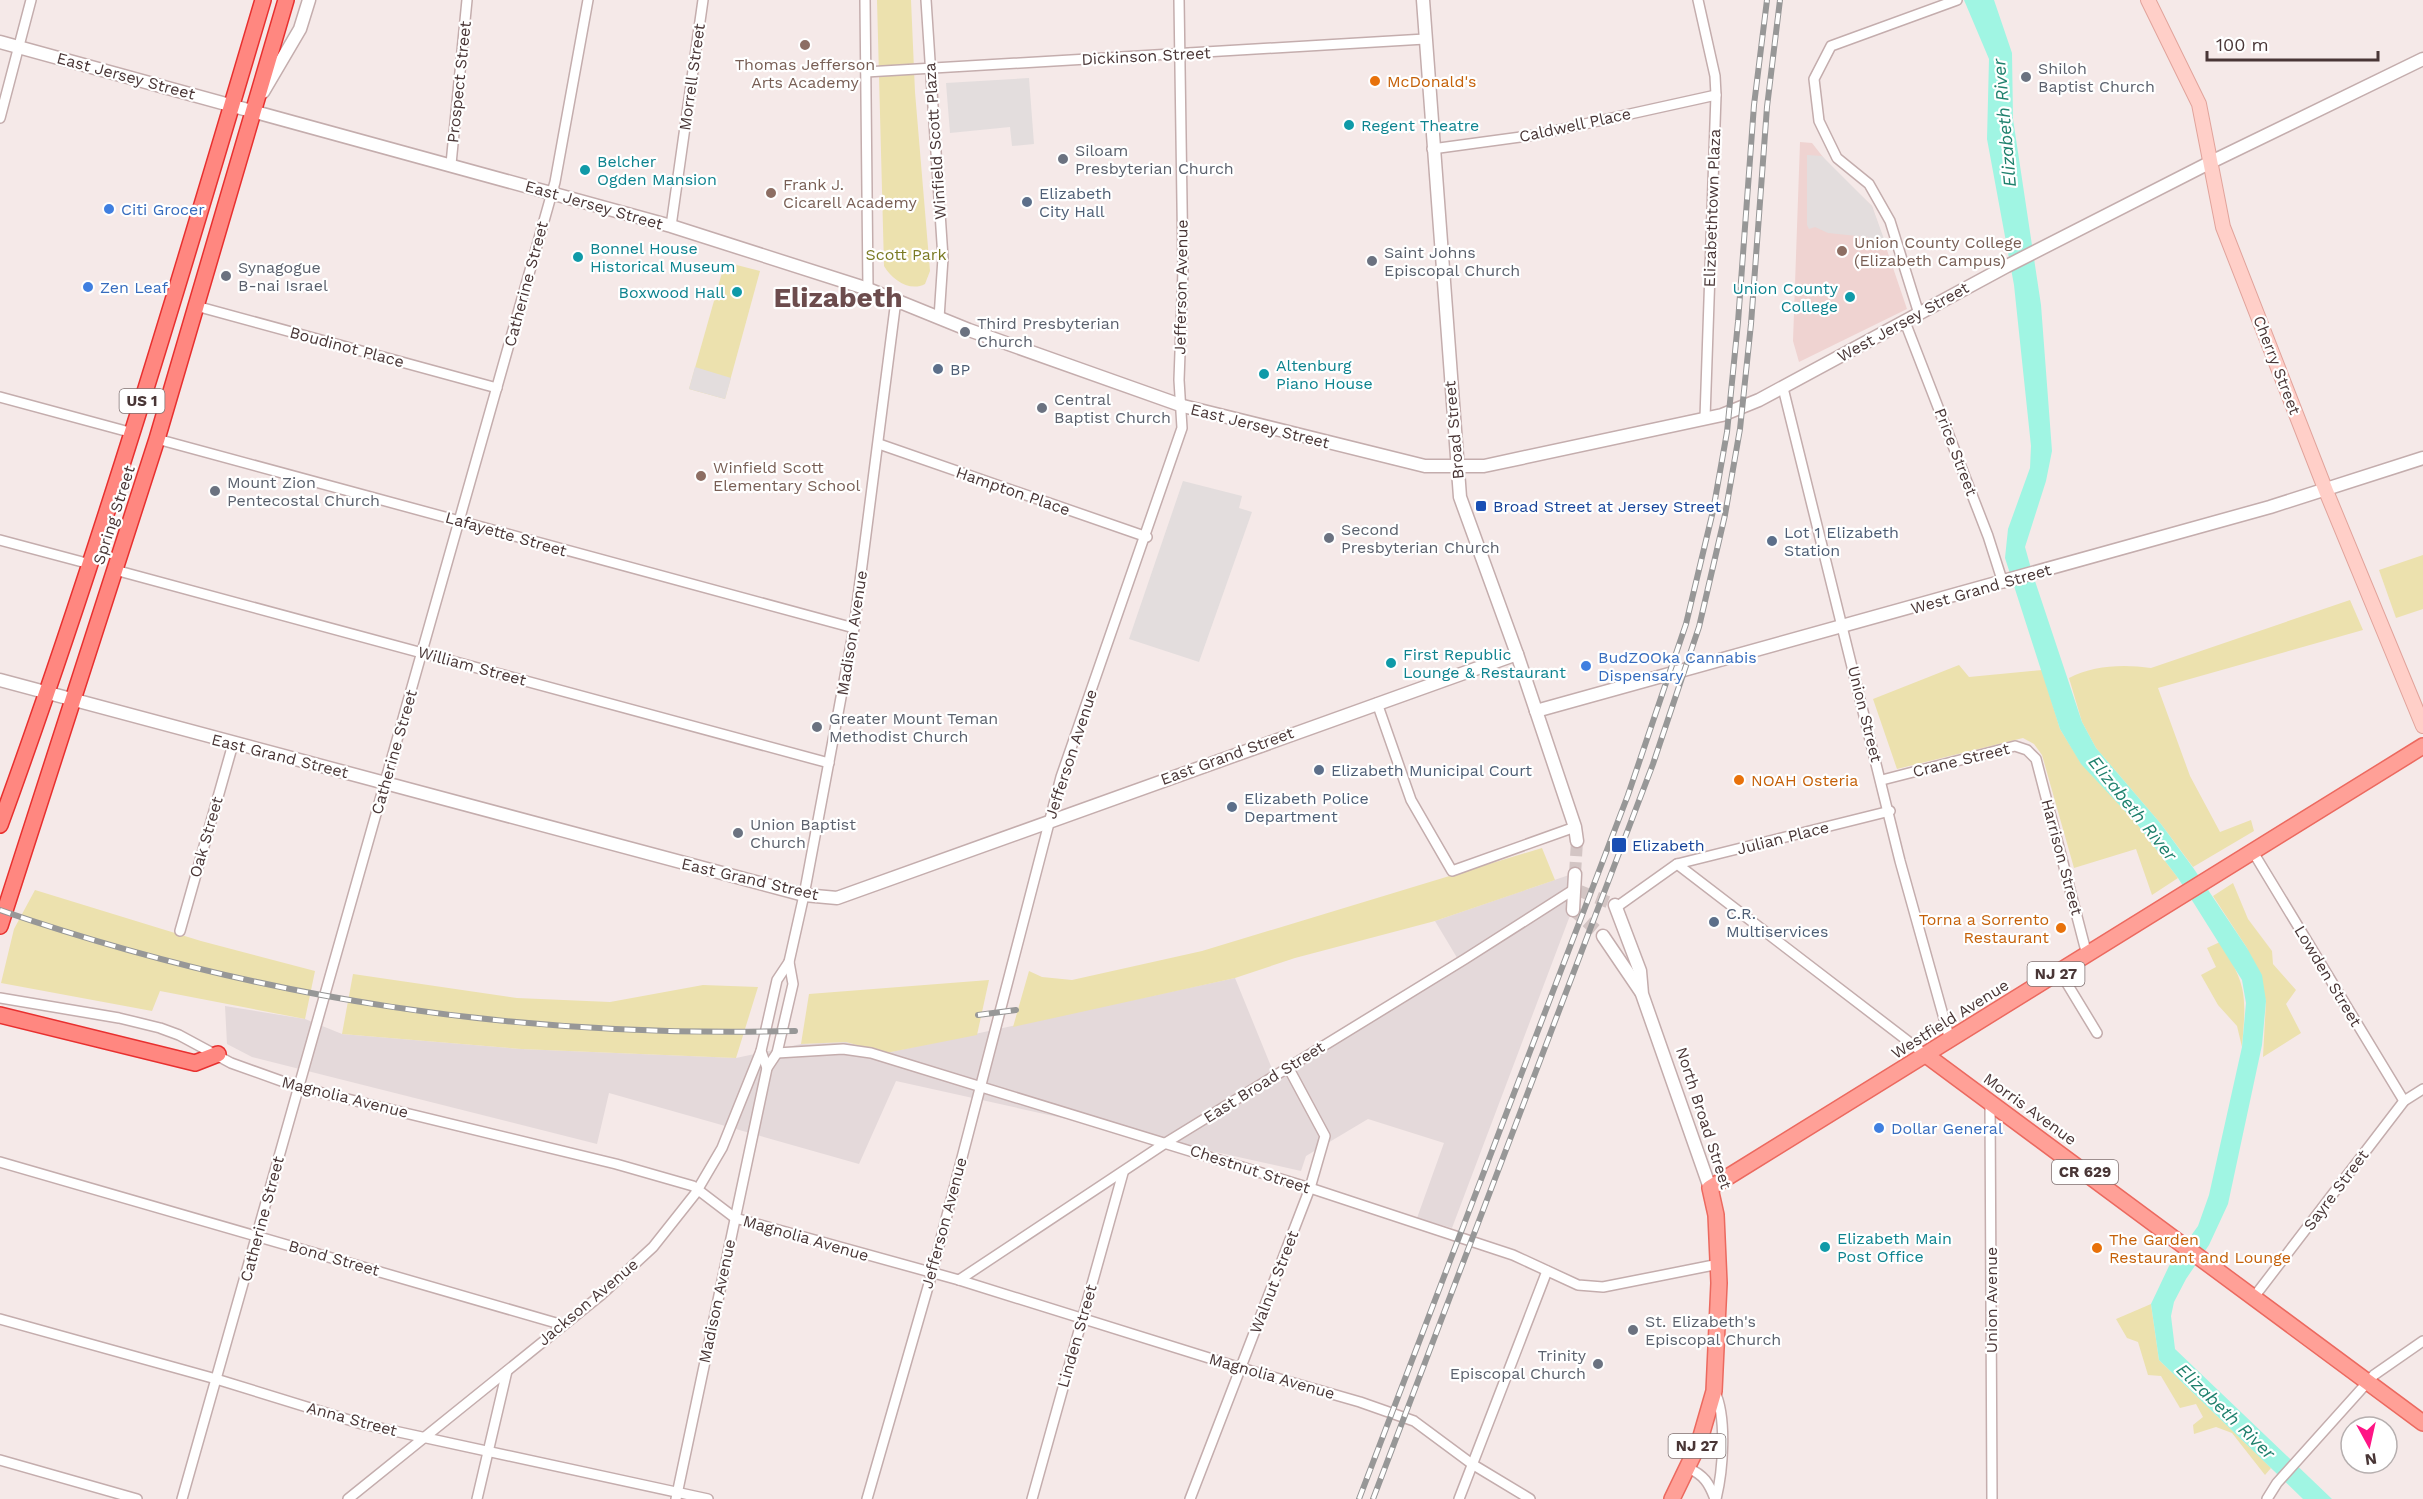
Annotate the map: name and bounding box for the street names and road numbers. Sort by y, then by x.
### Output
street label: Prospect Street [443,20,475,144]
street label: Morrell Street [675,22,709,132]
street label: Dickinson Street [1081,43,1211,69]
street label: East Jersey Street [55,48,198,104]
street label: Winfield Scott Plaza [920,62,950,220]
street label: Caldwell Place [1517,104,1633,146]
street label: Elizabethtown Plaza [1700,128,1724,288]
street label: East Jersey Street [523,176,665,234]
street label: Catherine Street [500,219,552,349]
street label: Jefferson Avenue [1170,219,1192,355]
street label: West Jersey Street [1834,278,1972,366]
street label: Cherry Street [2249,313,2305,418]
street label: Boudinot Place [288,323,406,371]
street label: Broad Street [1440,380,1468,480]
road number: US 1 [120,389,164,413]
street label: East Jersey Street [1189,400,1332,453]
street label: Price Street [1931,405,1982,499]
street label: Spring Street [89,463,139,567]
street label: Hampton Place [953,463,1073,519]
street label: Lafayette Street [443,508,569,560]
street label: West Grand Street [1909,560,2054,618]
street label: Madison Avenue [833,569,871,697]
street label: William Street [416,642,529,690]
street label: Union Street [1844,664,1886,764]
street label: Catherine Street [367,687,421,817]
street label: Jefferson Avenue [1041,687,1101,821]
street label: East Grand Street [1158,723,1296,789]
street label: East Grand Street [210,730,351,782]
street label: Crane Street [1911,739,2012,781]
street label: Oak Street [185,794,227,880]
street label: Harrison Street [2037,797,2087,917]
street label: Julian Place [1735,817,1831,859]
street label: East Grand Street [679,854,821,904]
street label: Lowden Street [2290,922,2366,1030]
road number: NJ 27 [2028,962,2084,986]
street label: Westfield Avenue [1888,975,2012,1063]
street label: East Broad Street [1200,1037,1328,1127]
street label: North Broad Street [1672,1045,1736,1192]
street label: Morris Avenue [1980,1069,2080,1149]
street label: Magnolia Avenue [280,1072,410,1122]
street label: Chestnut Street [1187,1141,1313,1197]
street label: Sayre Street [2300,1146,2373,1234]
street label: Catherine Street [236,1154,288,1284]
street label: Jefferson Avenue [917,1155,971,1291]
road number: CR 629 [2052,1160,2118,1184]
street label: Magnolia Avenue [741,1211,871,1265]
street label: Walnut Street [1246,1228,1302,1336]
street label: Bond Street [286,1236,382,1280]
street label: Madison Avenue [695,1237,739,1365]
street label: Union Avenue [1982,1247,2001,1353]
street label: Jackson Avenue [534,1255,642,1349]
street label: Linden Street [1053,1282,1101,1390]
street label: Magnolia Avenue [1207,1349,1337,1403]
street label: Anna Street [305,1398,399,1440]
road number: NJ 27 [1668,1434,1726,1458]

